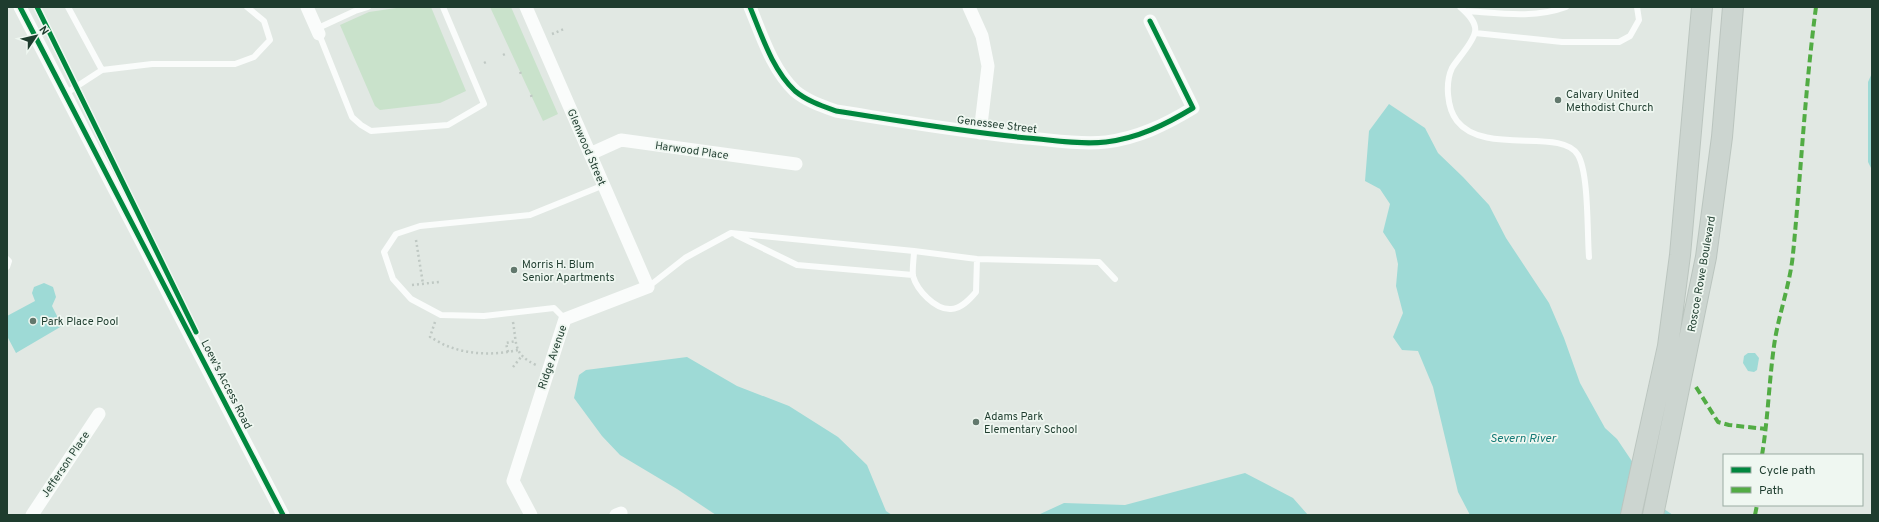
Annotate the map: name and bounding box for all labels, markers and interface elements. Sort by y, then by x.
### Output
north arrow [16,16,56,56]
text: N [35,24,51,38]
place label: Calvary United Methodist Church [1566,88,1653,115]
marker: Calvary United Methodist Church [1553,95,1563,105]
street label: Glenwood Street [564,107,609,188]
street label: Genessee Street [956,113,1038,137]
street label: Harwood Place [654,139,730,163]
street label: Roscoe Rowe Boulevard [1685,215,1719,333]
place label: Morris H. Blum Senior Apartments [522,258,615,285]
marker: Morris H. Blum Senior Apartments [509,265,519,275]
place label: Park Place Pool [41,315,118,329]
marker: Park Place Pool [28,316,38,326]
street label: Ridge Avenue [535,323,571,391]
street label: Loew's Access Road [198,337,255,432]
place label: Adams Park Elementary School [984,410,1077,437]
marker: Adams Park Elementary School [971,417,981,427]
street label: Jefferson Place [39,429,93,500]
water label: Severn River [1490,431,1557,447]
legend [1723,454,1863,506]
text: Cycle path [1759,463,1816,479]
text: Path [1759,483,1784,499]

